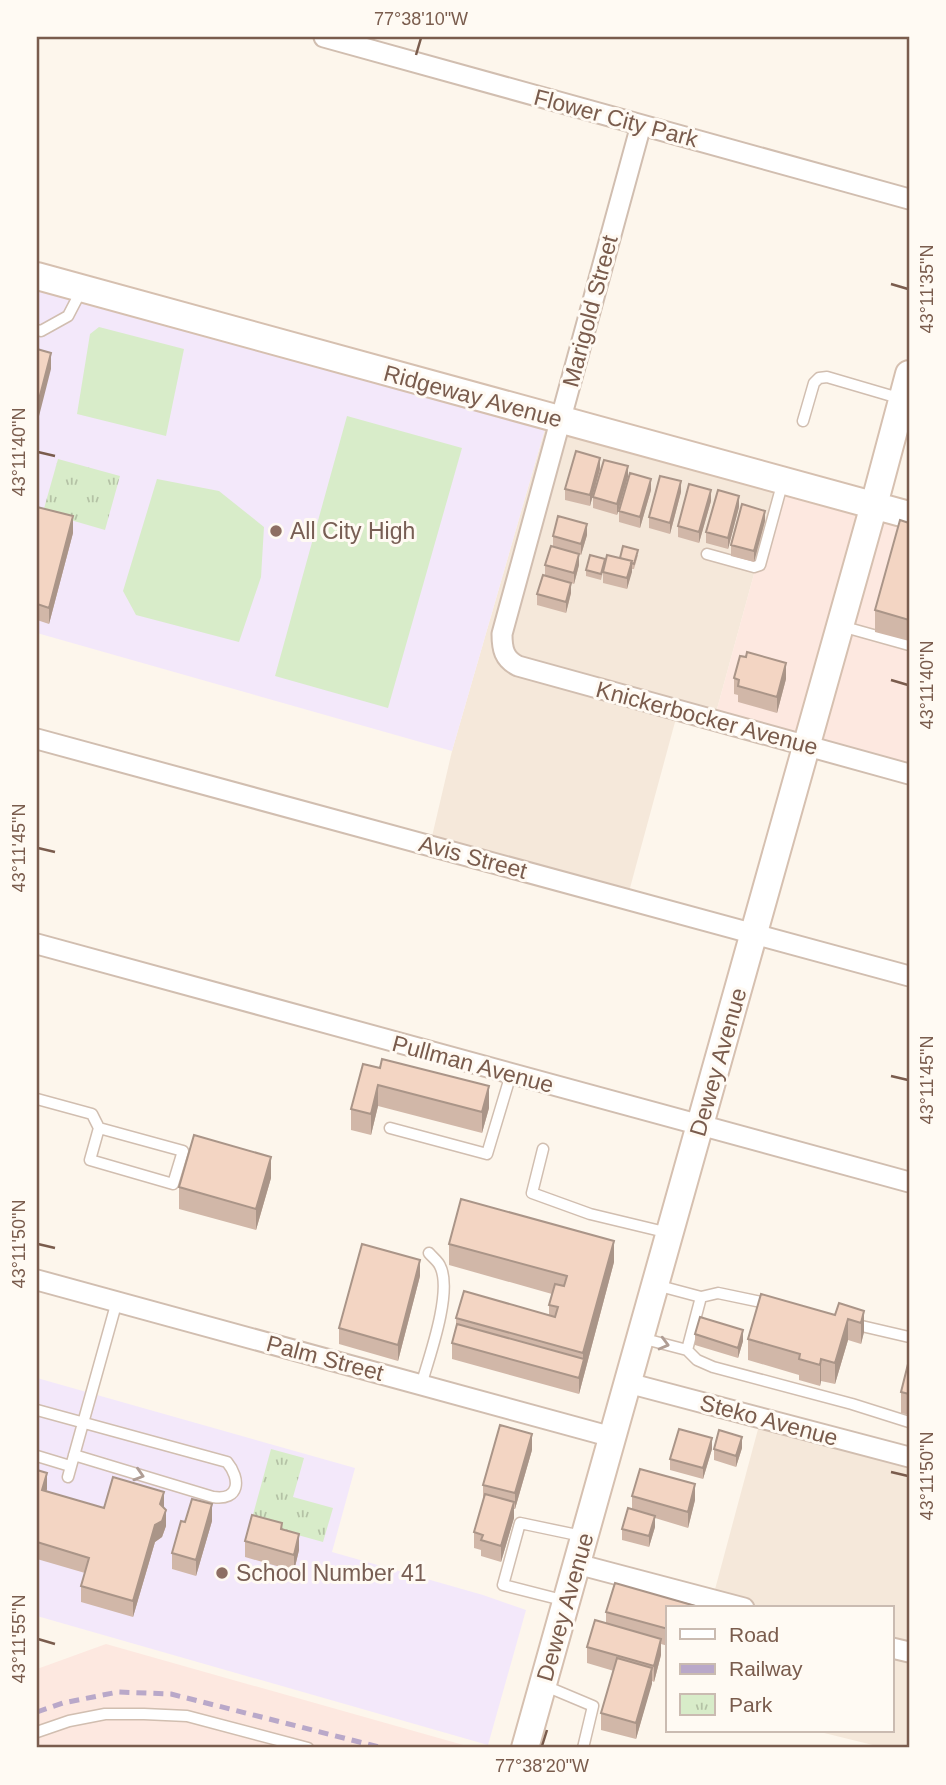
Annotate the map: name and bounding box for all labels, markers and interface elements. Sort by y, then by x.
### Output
text: 77°38'10"W [374,9,468,29]
street label: Flower City Park [531,84,701,153]
street label: Marigold Street [557,232,623,390]
text: 43°11'35"N [917,245,937,333]
street label: Ridgeway Avenue [381,360,565,432]
text: 43°11'40"N [9,408,29,496]
place label: All City High [290,518,415,544]
marker: All City High [268,523,284,539]
text: 43°11'40"N [917,641,937,729]
street label: Knickerbocker Avenue [593,676,821,760]
text: 43°11'45"N [9,804,29,892]
street label: Avis Street [416,830,530,884]
street label: Dewey Avenue [684,985,752,1139]
street label: Pullman Avenue [390,1030,556,1098]
text: 43°11'45"N [917,1036,937,1124]
text: 43°11'50"N [9,1200,29,1288]
street label: Palm Street [264,1330,387,1386]
one-way arrow [658,1336,670,1350]
street label: Steko Avenue [697,1389,841,1451]
text: 43°11'50"N [917,1432,937,1520]
one-way arrow [133,1466,145,1481]
street label: Dewey Avenue [531,1530,599,1684]
place label: School Number 41 [236,1560,427,1586]
marker: School Number 41 [214,1565,230,1581]
text: 43°11'55"N [9,1595,29,1683]
legend [666,1606,894,1732]
text: Road [729,1623,779,1646]
text: Railway [729,1657,803,1680]
text: Park [729,1693,773,1716]
text: 77°38'20"W [495,1756,589,1776]

